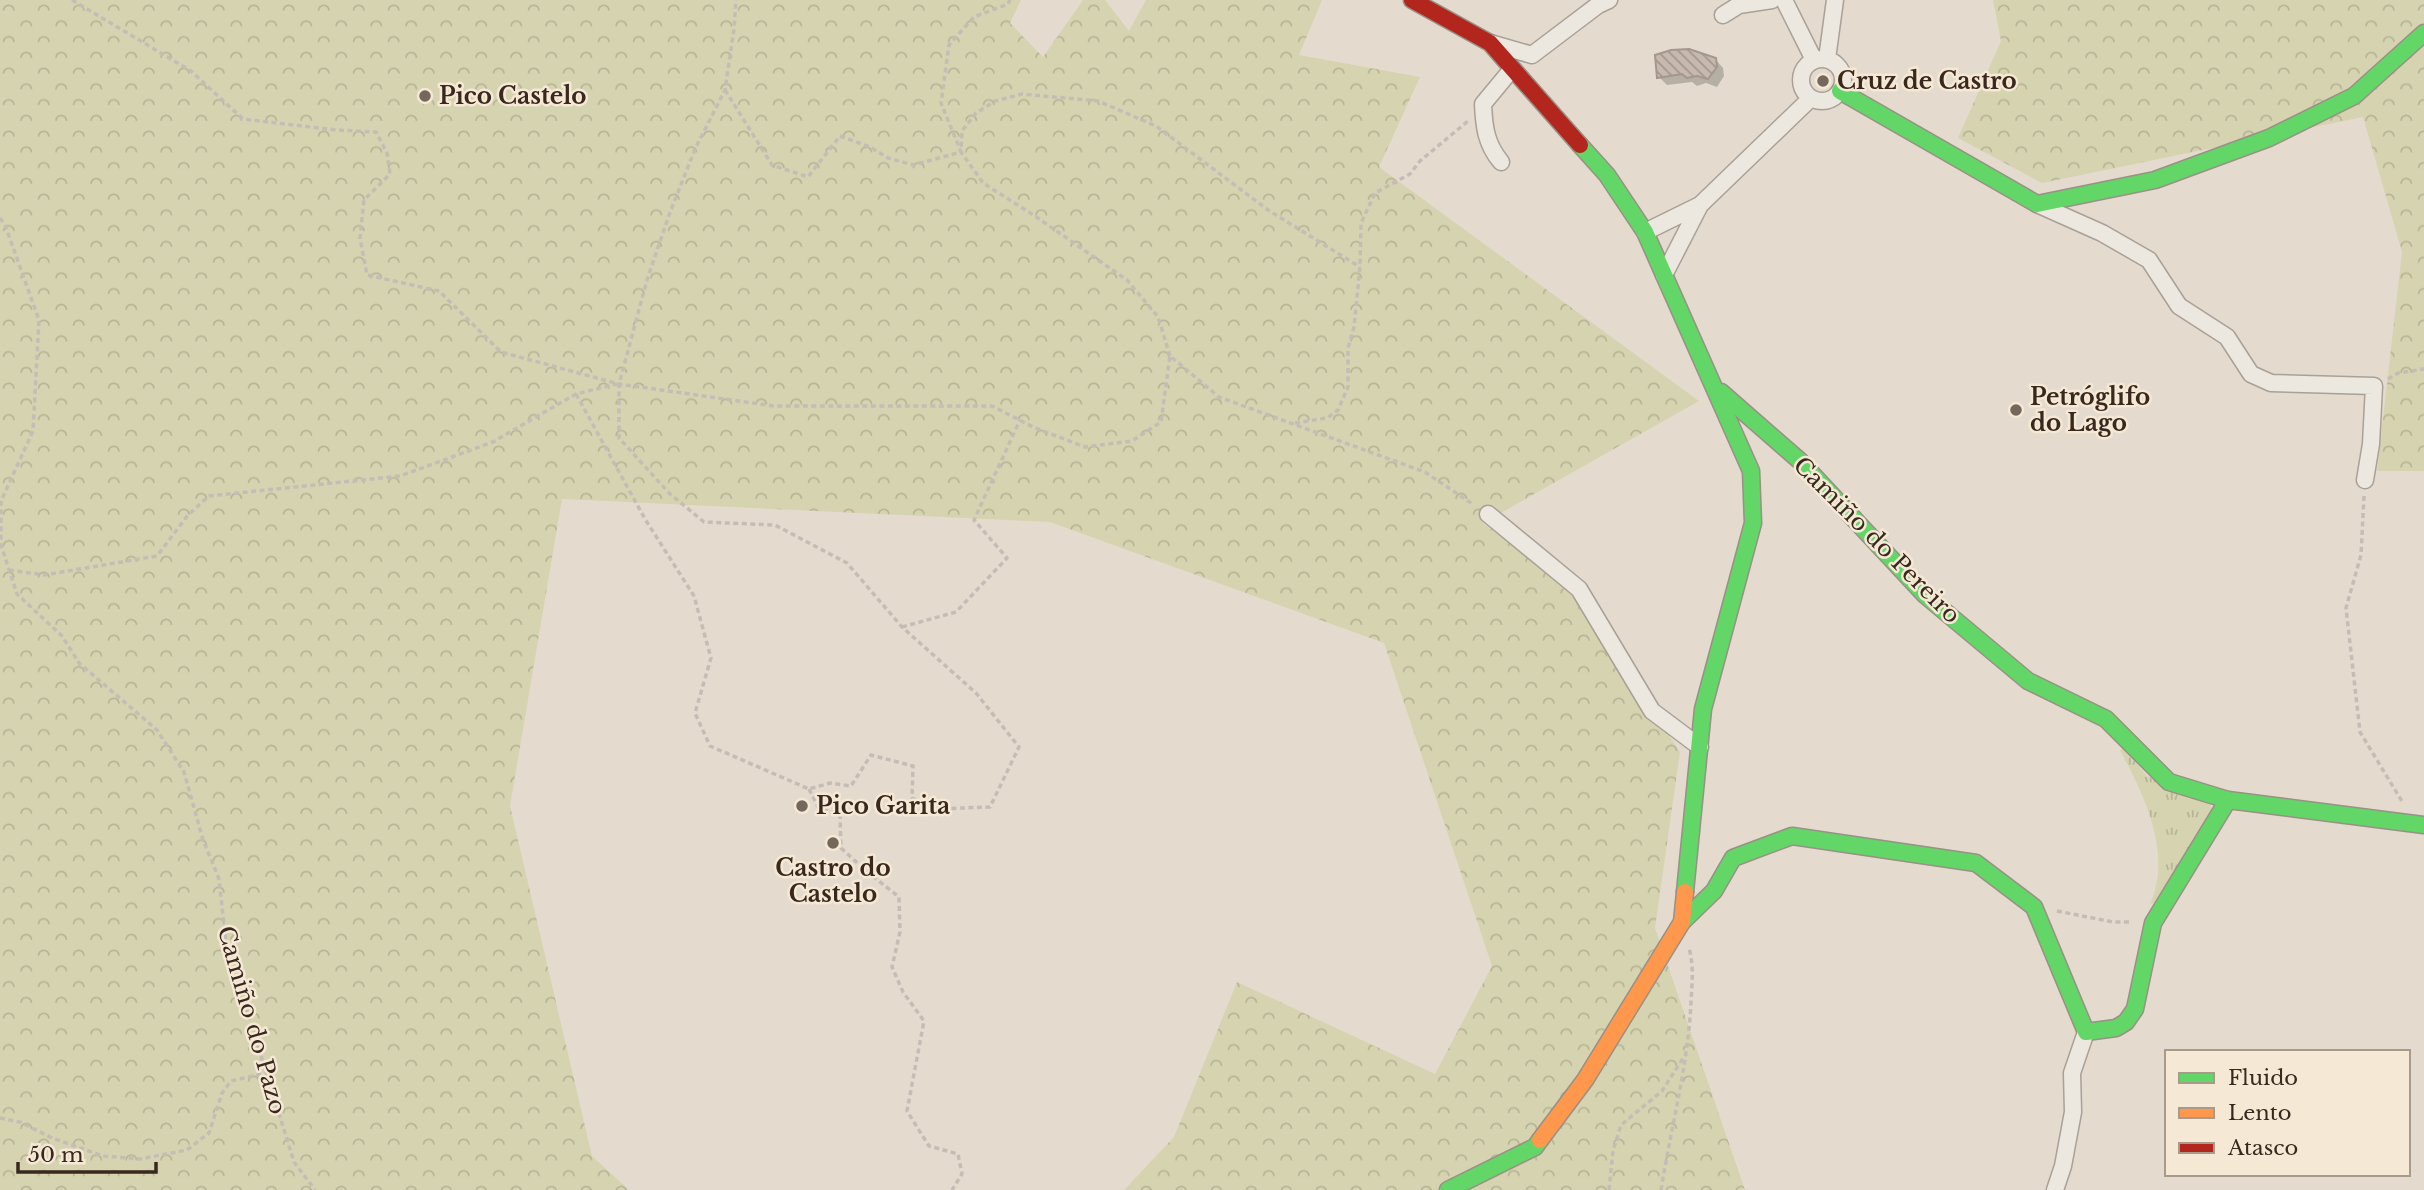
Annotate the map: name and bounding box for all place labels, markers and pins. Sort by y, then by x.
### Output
place label: Cruz de Castro [1837,67,2017,95]
marker: Cruz de Castro [1815,73,1831,89]
place label: Pico Castelo [439,82,587,110]
marker: Pico Castelo [417,88,433,104]
place label: Petróglifo do Lago [2030,383,2150,437]
marker: Petróglifo do Lago [2008,402,2024,418]
place label: Pico Garita [816,792,950,820]
marker: Pico Garita [794,798,810,814]
marker: Castro do Castelo [825,835,841,851]
place label: Castro do Castelo [775,854,891,908]

